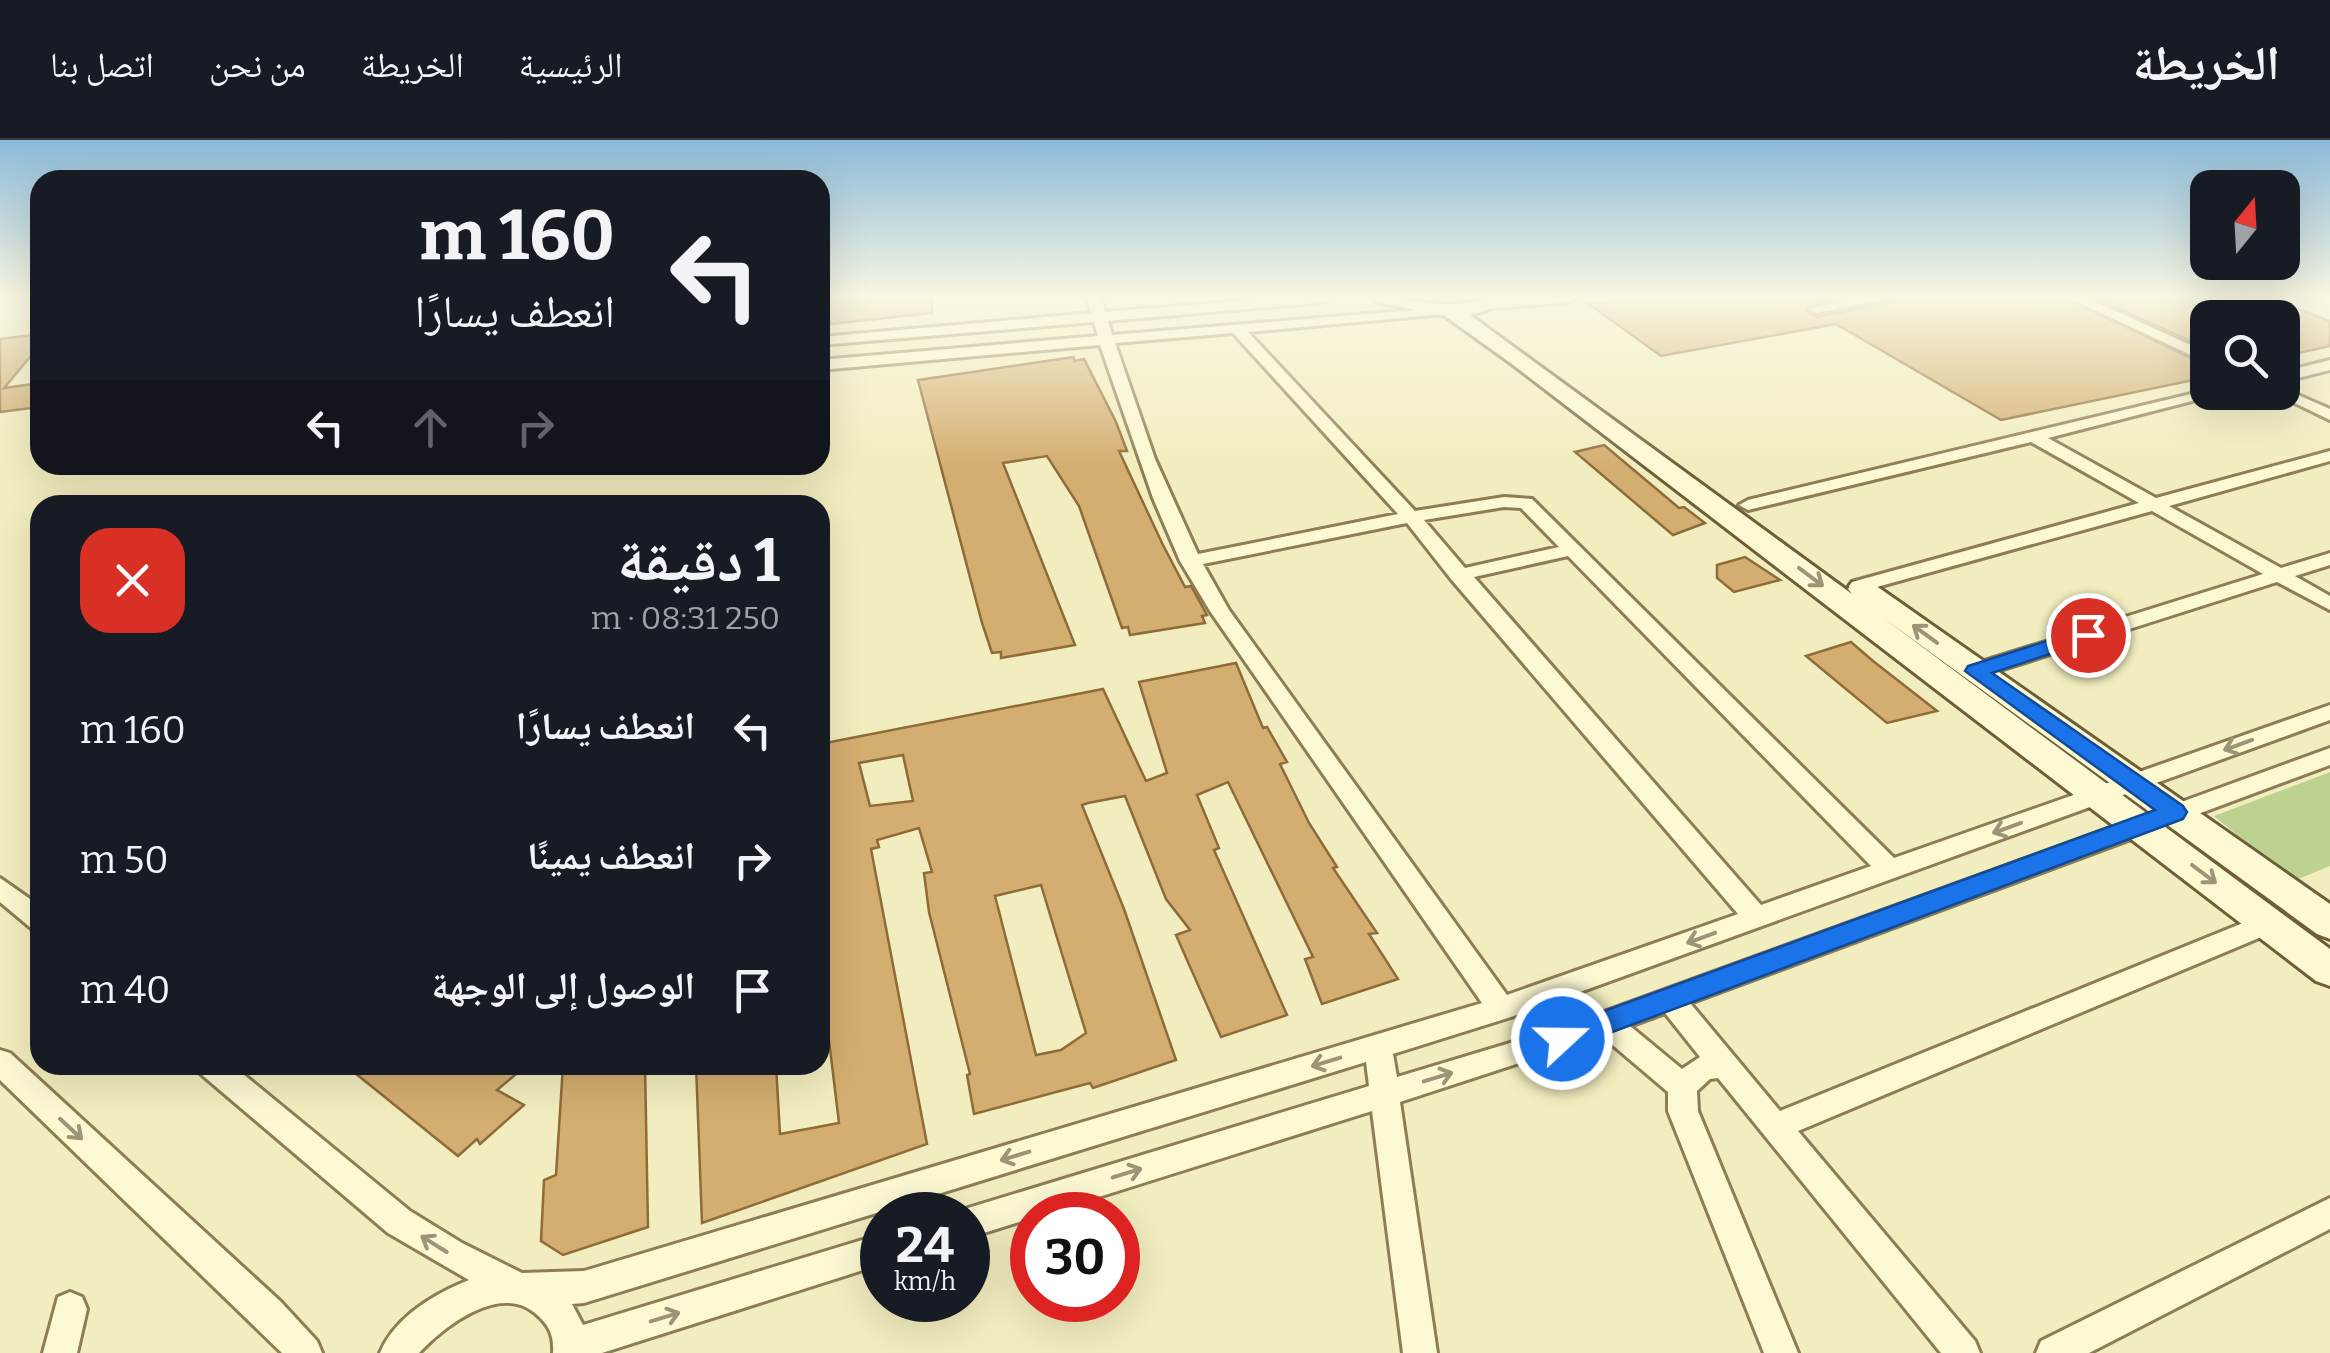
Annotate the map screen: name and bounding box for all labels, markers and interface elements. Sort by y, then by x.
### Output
text: الخريطة [2133,35,2280,93]
text: اتصل بنا [50,44,154,86]
text: من نحن [209,44,306,86]
text: الخريطة [361,44,464,86]
text: الرئيسية [519,44,623,86]
north arrow [2190,170,2300,280]
map controls [2190,170,2300,410]
text: 160 m [420,194,615,278]
icon: left [650,210,780,340]
text: انعطف يسارًا [414,285,615,339]
button: search [2190,300,2300,410]
icon: left [298,400,353,455]
icon: ahead [403,400,458,455]
icon: right [508,400,563,455]
text: 1 دقيقة [617,525,780,597]
button: close [80,528,185,633]
one-way arrow [1797,566,1823,588]
pin [2046,593,2131,678]
text: 250 m · 08:31 [591,599,780,637]
icon: arrive [2061,608,2116,663]
one-way arrow [1912,624,1939,645]
text: انعطف يسارًا [516,703,695,749]
icon: left [725,703,780,758]
text: 160 m [80,707,186,753]
one-way arrow [2224,737,2255,755]
one-way arrow [1992,820,2023,838]
text: انعطف يمينًا [527,833,695,879]
icon: right [725,833,780,888]
text: 50 m [80,837,169,883]
one-way arrow [2190,863,2217,884]
one-way arrow [1687,930,1718,948]
text: الوصول إلى الوجهة [431,963,695,1009]
icon: arrive [725,963,780,1018]
text: 40 m [80,967,170,1013]
position arrow [1510,987,1614,1091]
one-way arrow [1311,1054,1343,1072]
one-way arrow [1422,1067,1453,1085]
one-way arrow [58,1117,82,1141]
one-way arrow [1000,1148,1032,1166]
one-way arrow [1111,1163,1143,1181]
speed limit sign: 30 [1010,1192,1140,1322]
text: 24 [896,1215,954,1275]
one-way arrow [420,1234,449,1254]
text: km/h [894,1267,956,1297]
one-way arrow [648,1307,680,1325]

